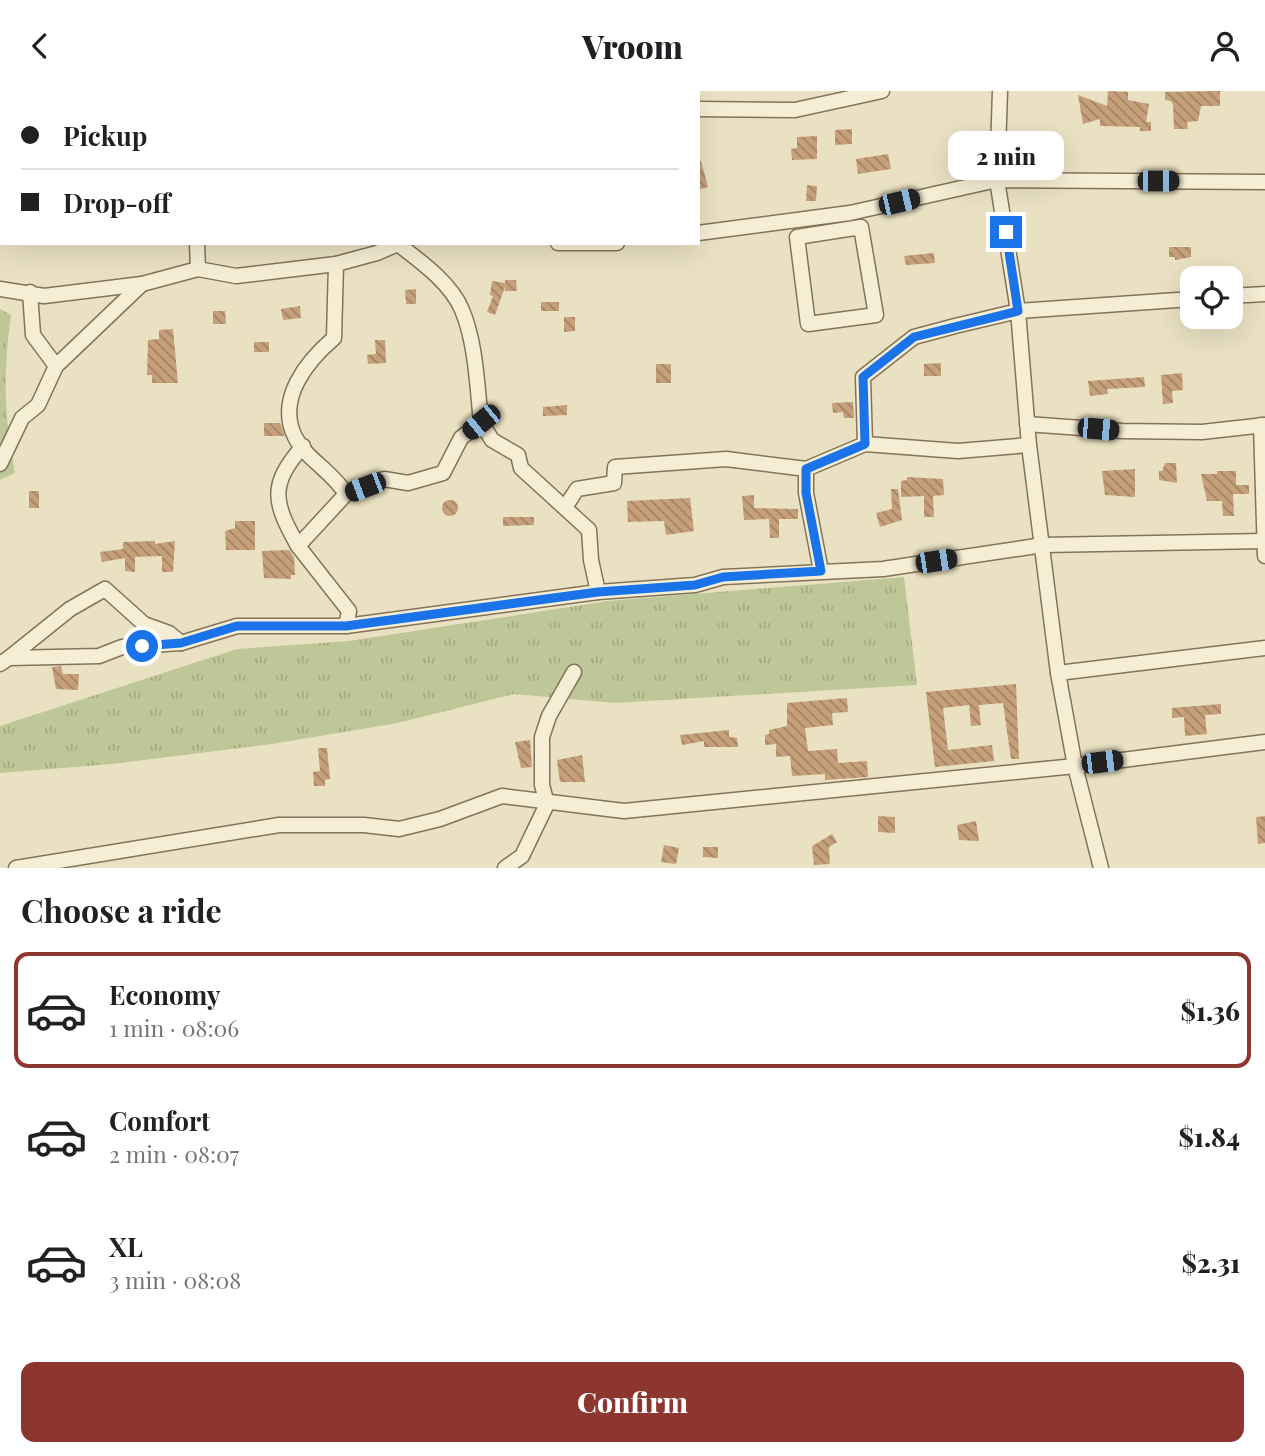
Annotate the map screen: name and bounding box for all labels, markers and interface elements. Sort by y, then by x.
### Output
text: Vroom [582,24,683,67]
icon: back [21,27,59,65]
icon: person [1206,27,1244,65]
text: Pickup [63,118,147,153]
callout: 2 min [948,131,1064,179]
text: 2 min [976,140,1036,171]
car [1138,171,1180,192]
text: Drop-off [63,185,170,220]
car [877,187,922,217]
route end [990,216,1022,248]
map controls [1180,266,1243,329]
button: locate [1180,266,1243,329]
car [459,401,504,443]
car [1077,417,1120,441]
car [342,470,389,504]
car [914,547,959,575]
route start [126,630,158,662]
car [1080,749,1125,775]
text: Choose a ride [21,888,222,931]
text: Economy [109,977,220,1012]
icon: car [25,979,88,1042]
text: $1.36 [1180,993,1240,1028]
text: 1 min · 08:06 [109,1012,239,1043]
text: Comfort [109,1103,210,1138]
icon: car [25,1105,88,1168]
text: $1.84 [1178,1119,1240,1154]
text: 2 min · 08:07 [109,1138,239,1169]
text: XL [109,1229,143,1264]
icon: car [25,1231,88,1294]
text: $2.31 [1181,1245,1240,1280]
text: 3 min · 08:08 [109,1264,241,1295]
button: Confirm [21,1362,1244,1442]

